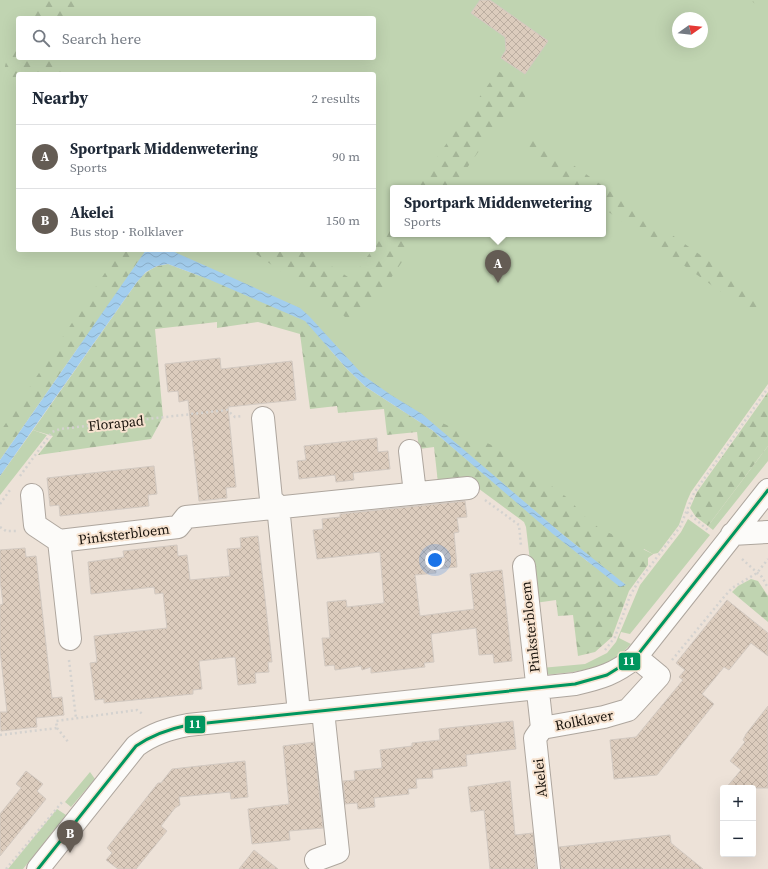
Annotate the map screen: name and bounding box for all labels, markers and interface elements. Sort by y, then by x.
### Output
north arrow [672,12,708,48]
search box [16,16,376,60]
icon: search [30,27,52,49]
text: Search here [62,28,141,49]
text: Nearby [32,86,88,110]
text: 2 results [312,90,360,107]
text: Sportpark Middenwetering [70,138,258,159]
text: A [41,148,49,165]
text: 90 m [332,148,360,165]
text: Sports [70,159,107,176]
popup [390,185,606,237]
text: Sportpark Middenwetering [404,192,592,213]
text: Akelei [70,202,114,223]
text: B [41,212,49,229]
text: 150 m [326,212,360,229]
text: Sports [404,213,441,230]
text: Bus stop · Rolklaver [70,223,183,240]
pin: A [485,250,511,283]
street label: Florapad [87,410,145,436]
street label: Pinksterbloem [77,518,171,550]
your location [425,550,445,570]
street label: Pinksterbloem [515,580,545,674]
line badge: 11 [618,652,641,671]
text: 11 [623,654,635,669]
street label: Rolklaver [553,705,615,735]
line badge: 11 [184,715,206,734]
text: 11 [189,717,201,732]
street label: Akelei [528,757,552,799]
map controls [720,785,756,857]
button: + [720,785,756,821]
pin: B [57,820,83,853]
button: − [720,821,756,857]

